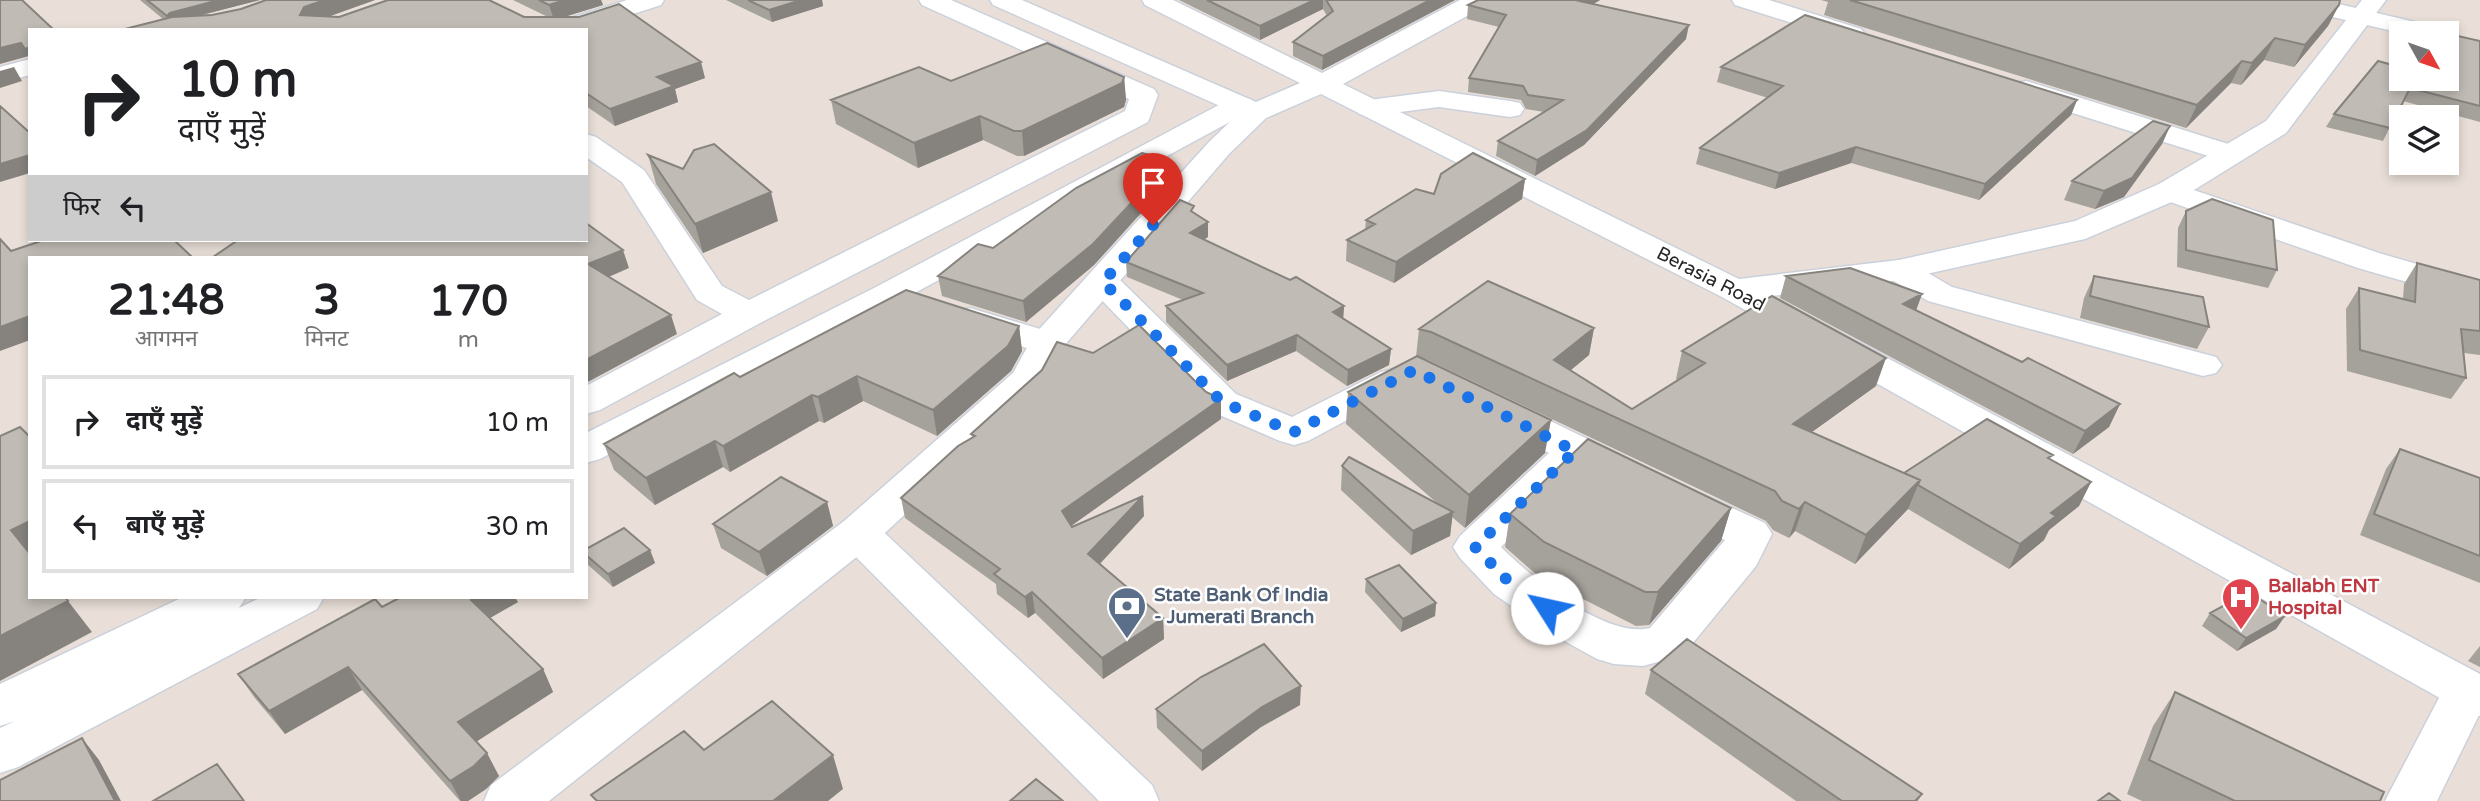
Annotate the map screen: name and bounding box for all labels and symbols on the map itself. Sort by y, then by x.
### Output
north arrow [2389,21,2459,91]
pin [1123,153,1183,225]
street label: Berasia Road [1653,242,1769,316]
position arrow [1510,571,1584,645]
place label: Ballabh ENT Hospital [2268,575,2380,620]
hospital icon: Ballabh ENT Hospital [2220,576,2262,631]
place label: State Bank Of India - Jumerati Branch [1154,584,1328,628]
bank icon: State Bank Of India - Jumerati Branch [1106,585,1148,640]

